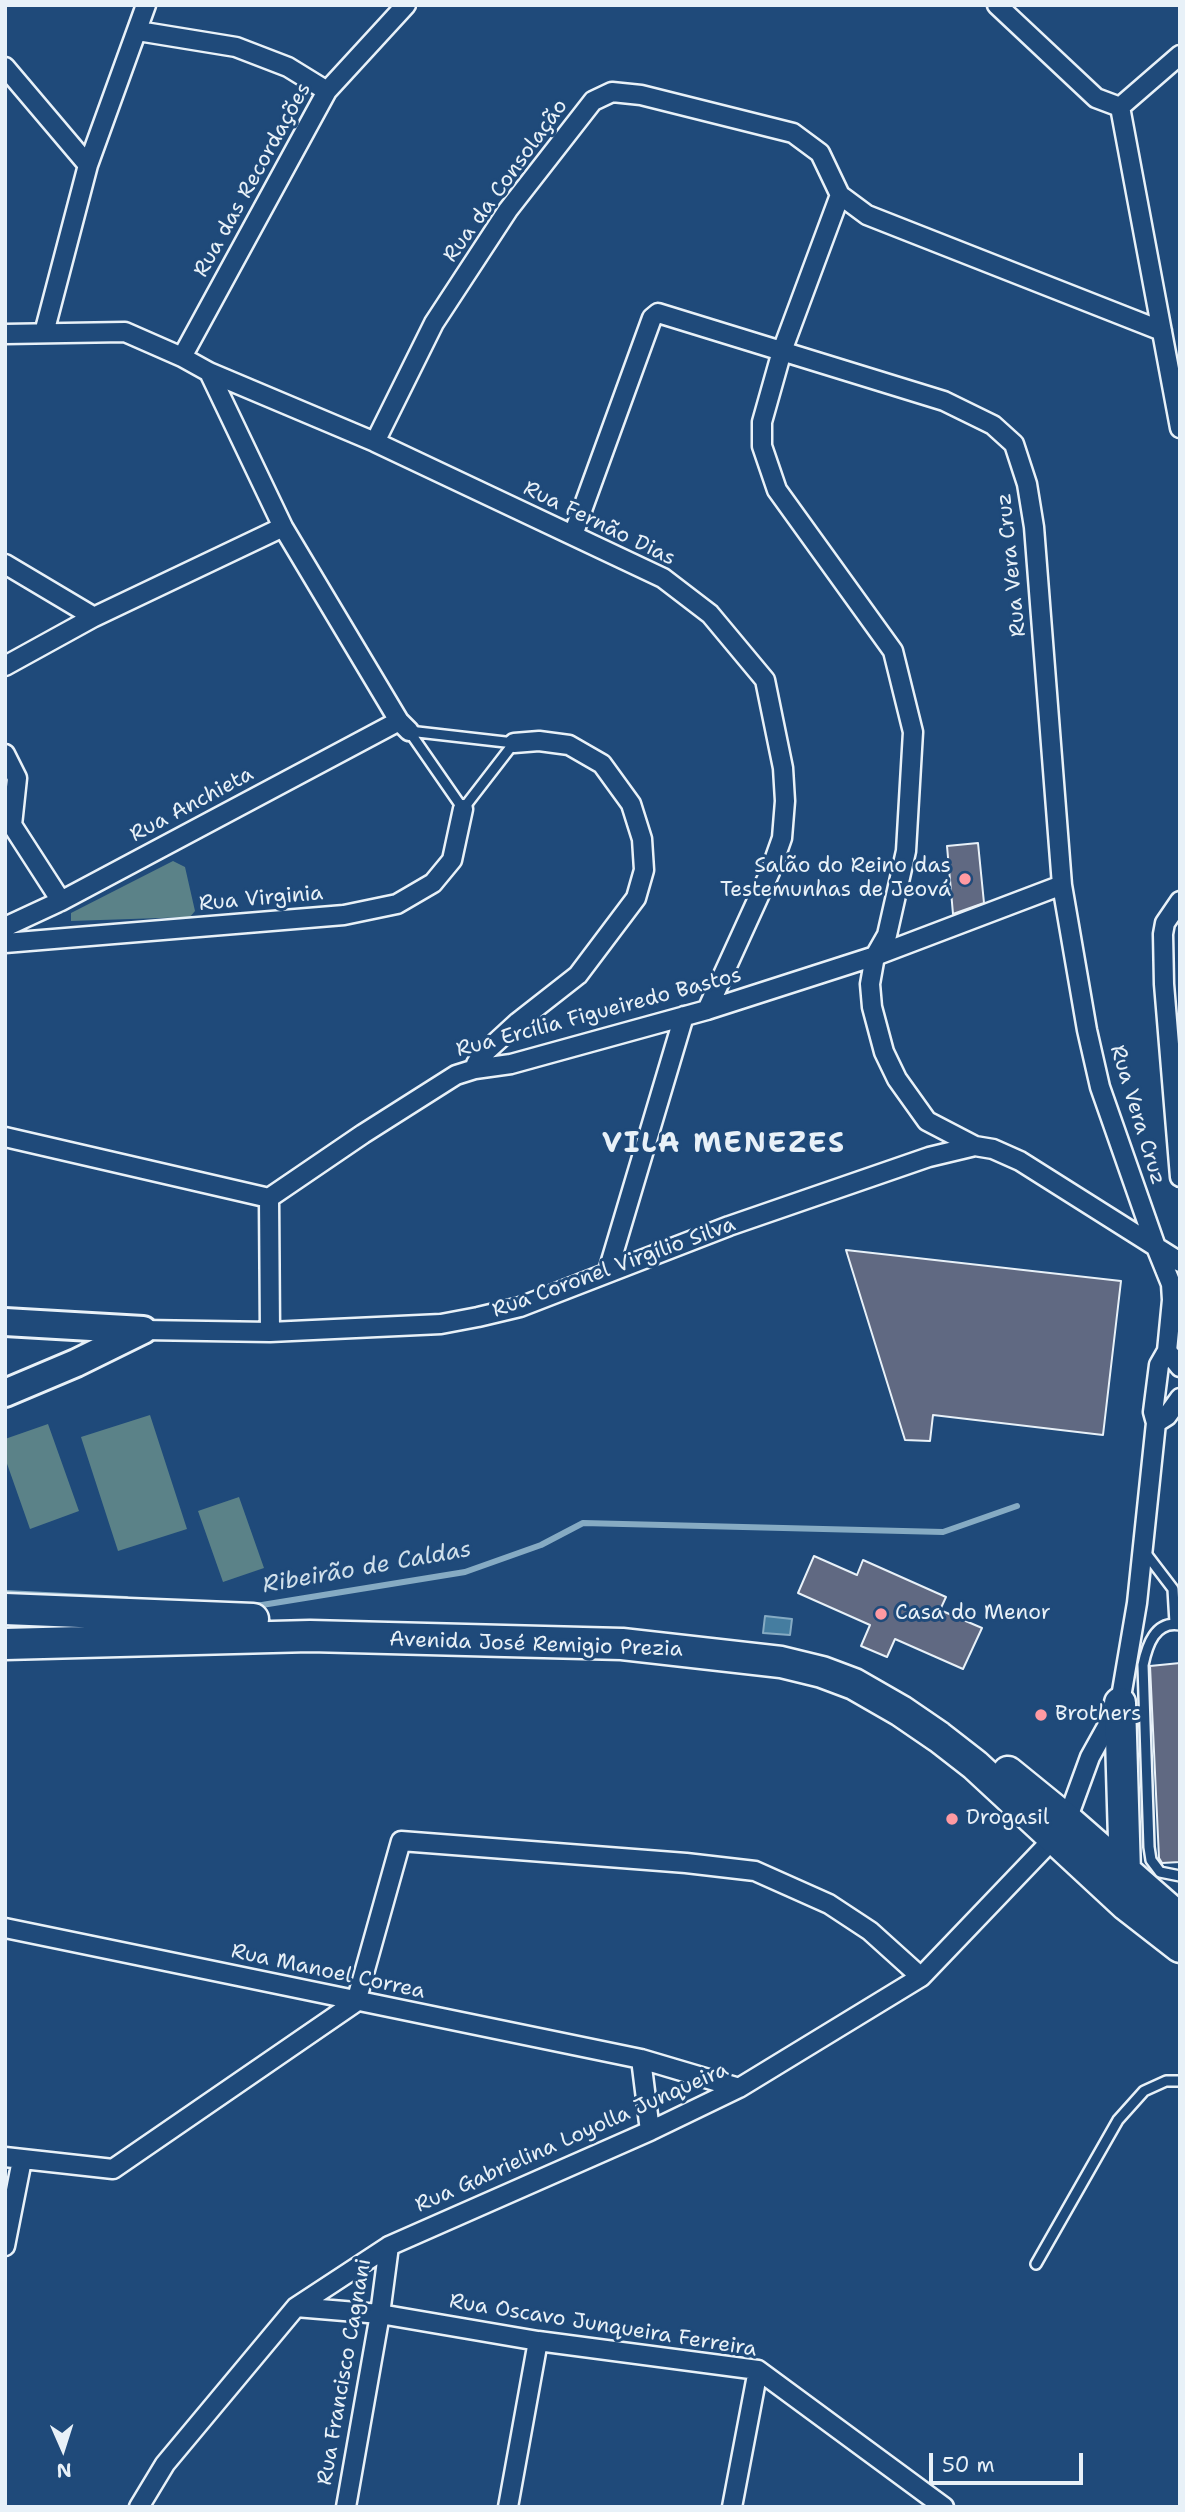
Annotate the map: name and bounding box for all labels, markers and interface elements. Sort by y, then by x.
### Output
street label: Rua das Recordações [189,78,317,282]
street label: Rua da Consolação [438,95,574,267]
street label: Rua Fernão Dias [519,476,679,572]
street label: Rua Vera Cruz [992,492,1032,638]
street label: Rua Anchieta [126,762,258,848]
place label: Salão do Reino das Testemunhas de Jeová [720,854,951,904]
marker: Salão do Reino das Testemunhas de Jeová [957,871,973,887]
street label: Rua Virginia [198,881,324,917]
street label: Rua Ercília Figueiredo Bastos [454,963,744,1063]
street label: Rua Vera Cruz [1104,1042,1170,1188]
district label: VILA MENEZES [603,1128,845,1162]
street label: Rua Coronel Virgílio Silva [489,1212,739,1324]
water label: Ribeirão de Caldas [260,1536,474,1600]
place label: Casa do Menor [895,1601,1051,1627]
marker: Casa do Menor [873,1606,889,1622]
street label: Avenida José Remigio Prezia [389,1627,683,1663]
place label: Brothers [1055,1702,1141,1728]
marker: Brothers [1033,1707,1049,1723]
place label: Drogasil [966,1806,1049,1832]
marker: Drogasil [944,1811,960,1827]
street label: Rua Manoel Correa [229,1939,427,2005]
street label: Rua Gabrielina Loyolla Junqueira [412,2057,732,2219]
street label: Rua Francisco Cagnani [313,2257,377,2487]
street label: Rua Oscavo Junqueira Ferreira [447,2289,759,2363]
north arrow [28,2414,98,2484]
scale bar [933,2438,1087,2482]
text: 50 m [942,2451,995,2479]
text: N [56,2458,72,2483]

